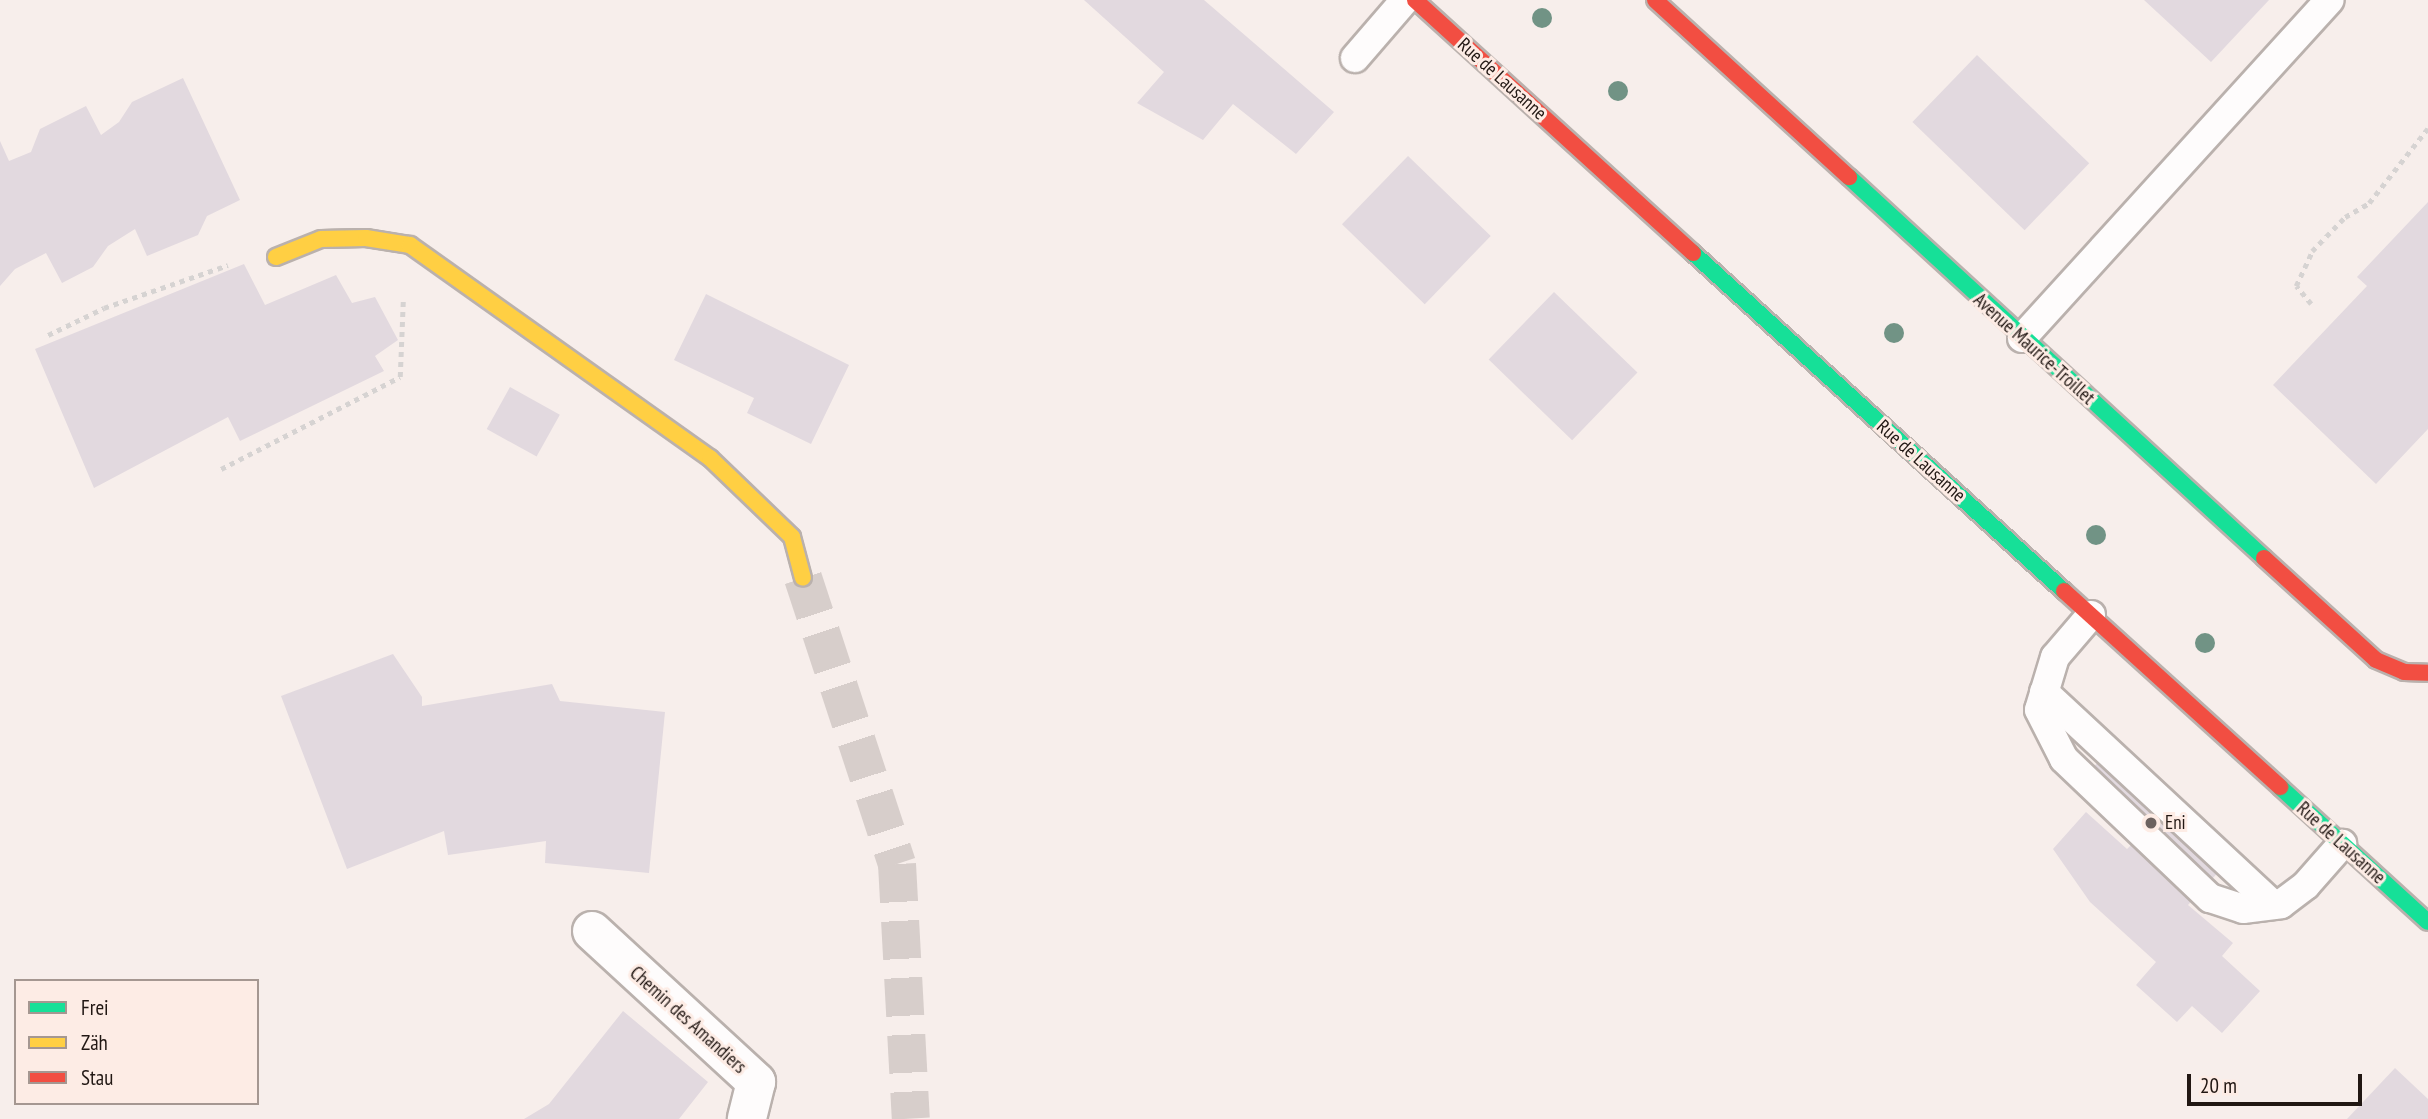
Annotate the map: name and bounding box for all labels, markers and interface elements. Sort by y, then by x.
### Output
street label: Rue de Lausanne [1453,33,1551,125]
street label: Avenue Maurice-Troillet [1969,289,2099,409]
street label: Rue de Lausanne [1872,415,1970,507]
street label: Rue de Lausanne [2292,797,2390,889]
place label: Eni [2165,812,2186,834]
marker: Eni [2143,815,2159,831]
street label: Chemin des Amandiers [625,962,751,1078]
legend [14,979,259,1105]
text: Frei [81,994,109,1021]
text: Zäh [81,1029,108,1056]
scale bar [2190,1060,2365,1104]
text: Stau [81,1064,113,1091]
text: 20 m [2200,1072,2237,1099]

